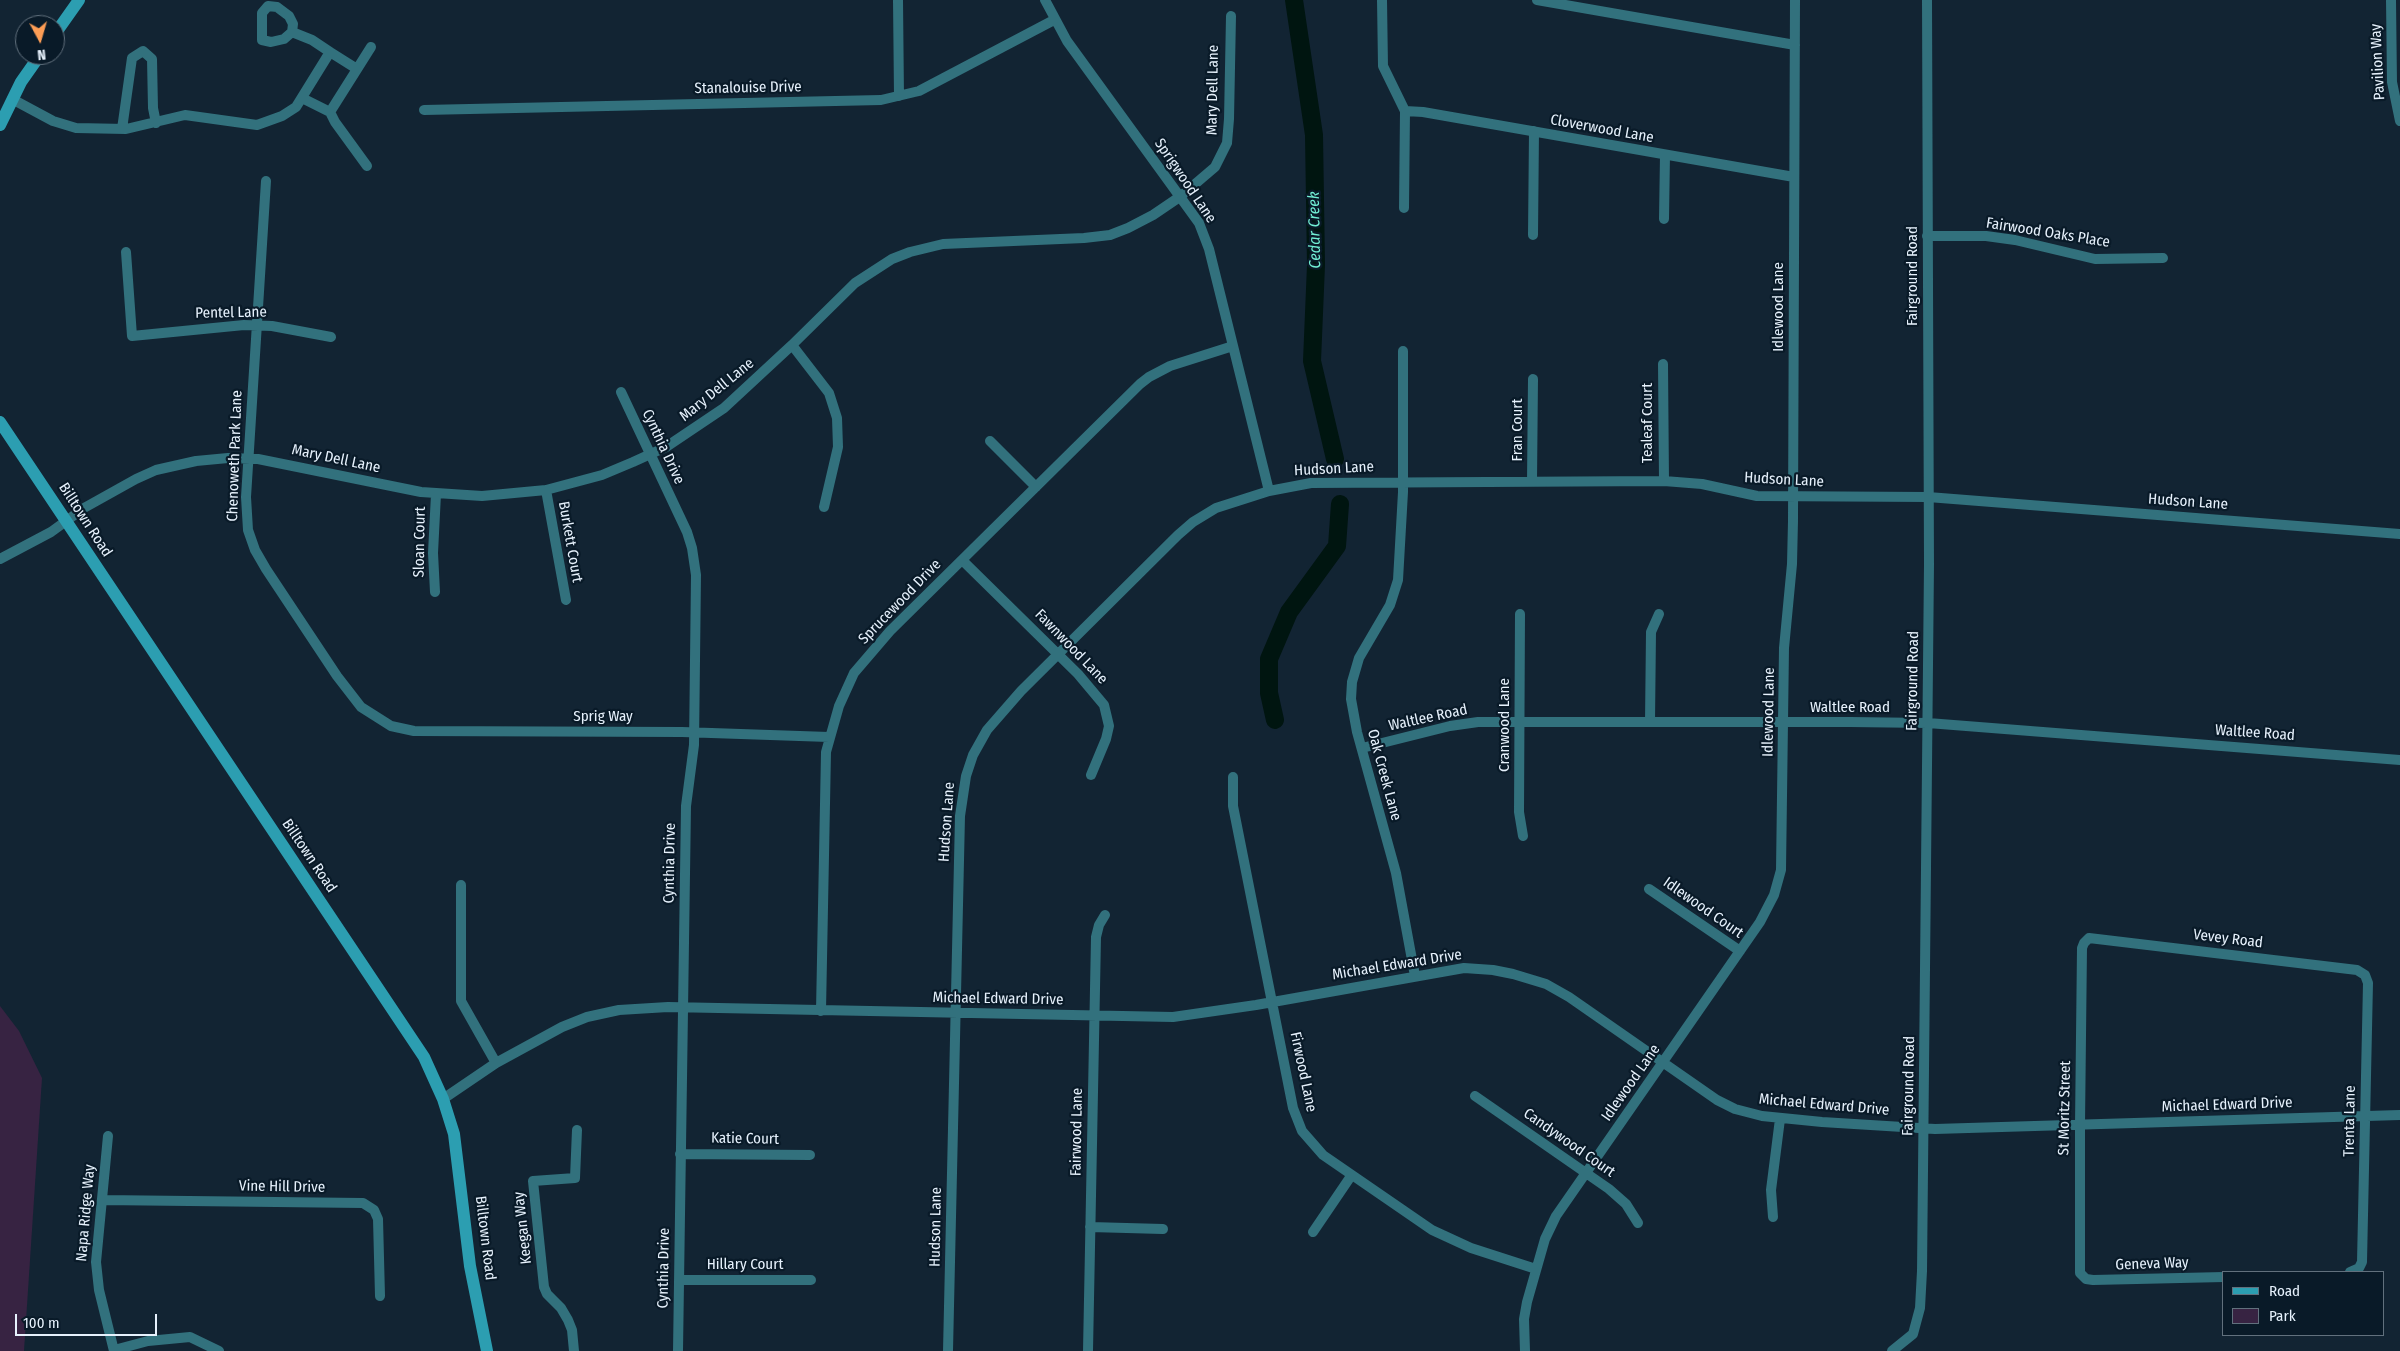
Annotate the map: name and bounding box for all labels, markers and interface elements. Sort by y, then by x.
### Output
north arrow [15,15,65,65]
street label: Pavilion Way [2367,23,2389,101]
street label: Mary Dell Lane [1203,45,1223,135]
text: N [36,46,47,63]
street label: Stanalouise Drive [694,78,802,98]
street label: Cloverwood Lane [1549,111,1655,147]
street label: Sprigwood Lane [1150,135,1220,227]
water label: Cedar Creek [1305,191,1325,269]
street label: Fairwood Oaks Place [1985,214,2111,252]
street label: Fairground Road [1904,226,1922,326]
street label: Idlewood Lane [1770,262,1788,352]
street label: Pentel Lane [195,303,267,323]
street label: Mary Dell Lane [676,355,758,425]
street label: Tealeaf Court [1639,383,1657,463]
street label: Chenoweth Park Lane [224,390,246,522]
street label: Fran Court [1509,399,1527,461]
street label: Cynthia Drive [638,407,688,487]
street label: Mary Dell Lane [290,441,382,477]
street label: Hudson Lane [1294,458,1374,480]
street label: Hudson Lane [1744,469,1824,491]
street label: Billtown Road [54,480,116,560]
street label: Hudson Lane [2148,490,2228,514]
street label: Burkett Court [554,500,586,584]
street label: Sloan Court [410,506,430,578]
street label: Sprucewood Drive [855,556,945,648]
street label: Fawnwood Lane [1031,606,1111,688]
street label: Fairground Road [1903,631,1923,731]
street label: Idlewood Lane [1759,667,1779,757]
street label: Cranwood Lane [1496,678,1514,772]
street label: Waltlee Road [1810,699,1890,717]
street label: Waltlee Road [1387,701,1469,735]
street label: Sprig Way [573,708,633,726]
street label: Waltlee Road [2214,721,2296,745]
street label: Oak Creek Lane [1363,727,1405,823]
street label: Hudson Lane [935,782,959,862]
street label: Billtown Road [278,816,340,896]
street label: Cynthia Drive [660,823,680,903]
street label: Idlewood Court [1659,874,1747,942]
street label: Vevey Road [2192,926,2264,952]
street label: Michael Edward Drive [1331,946,1463,984]
street label: Michael Edward Drive [932,989,1064,1009]
street label: Firwood Lane [1286,1030,1320,1114]
street label: Fairground Road [1899,1036,1919,1136]
street label: Idlewood Lane [1598,1041,1664,1125]
street label: St Moritz Street [2055,1061,2075,1155]
street label: Trenta Lane [2340,1085,2360,1157]
street label: Fairwood Lane [1067,1088,1087,1176]
street label: Michael Edward Drive [1758,1090,1890,1120]
street label: Michael Edward Drive [2161,1094,2293,1116]
street label: Candywood Court [1520,1105,1618,1181]
street label: Katie Court [711,1129,779,1149]
street label: Napa Ridge Way [73,1164,99,1262]
street label: Vine Hill Drive [239,1177,325,1197]
street label: Hudson Lane [926,1187,946,1267]
street label: Keegan Way [510,1191,536,1265]
street label: Billtown Road [471,1195,499,1281]
street label: Cynthia Drive [654,1228,674,1308]
street label: Geneva Way [2115,1254,2189,1274]
street label: Hillary Court [707,1256,783,1274]
legend [2222,1271,2385,1336]
text: Road [2269,1282,2300,1300]
scale bar [18,1304,160,1336]
text: Park [2269,1307,2296,1325]
text: 100 m [23,1314,60,1332]

